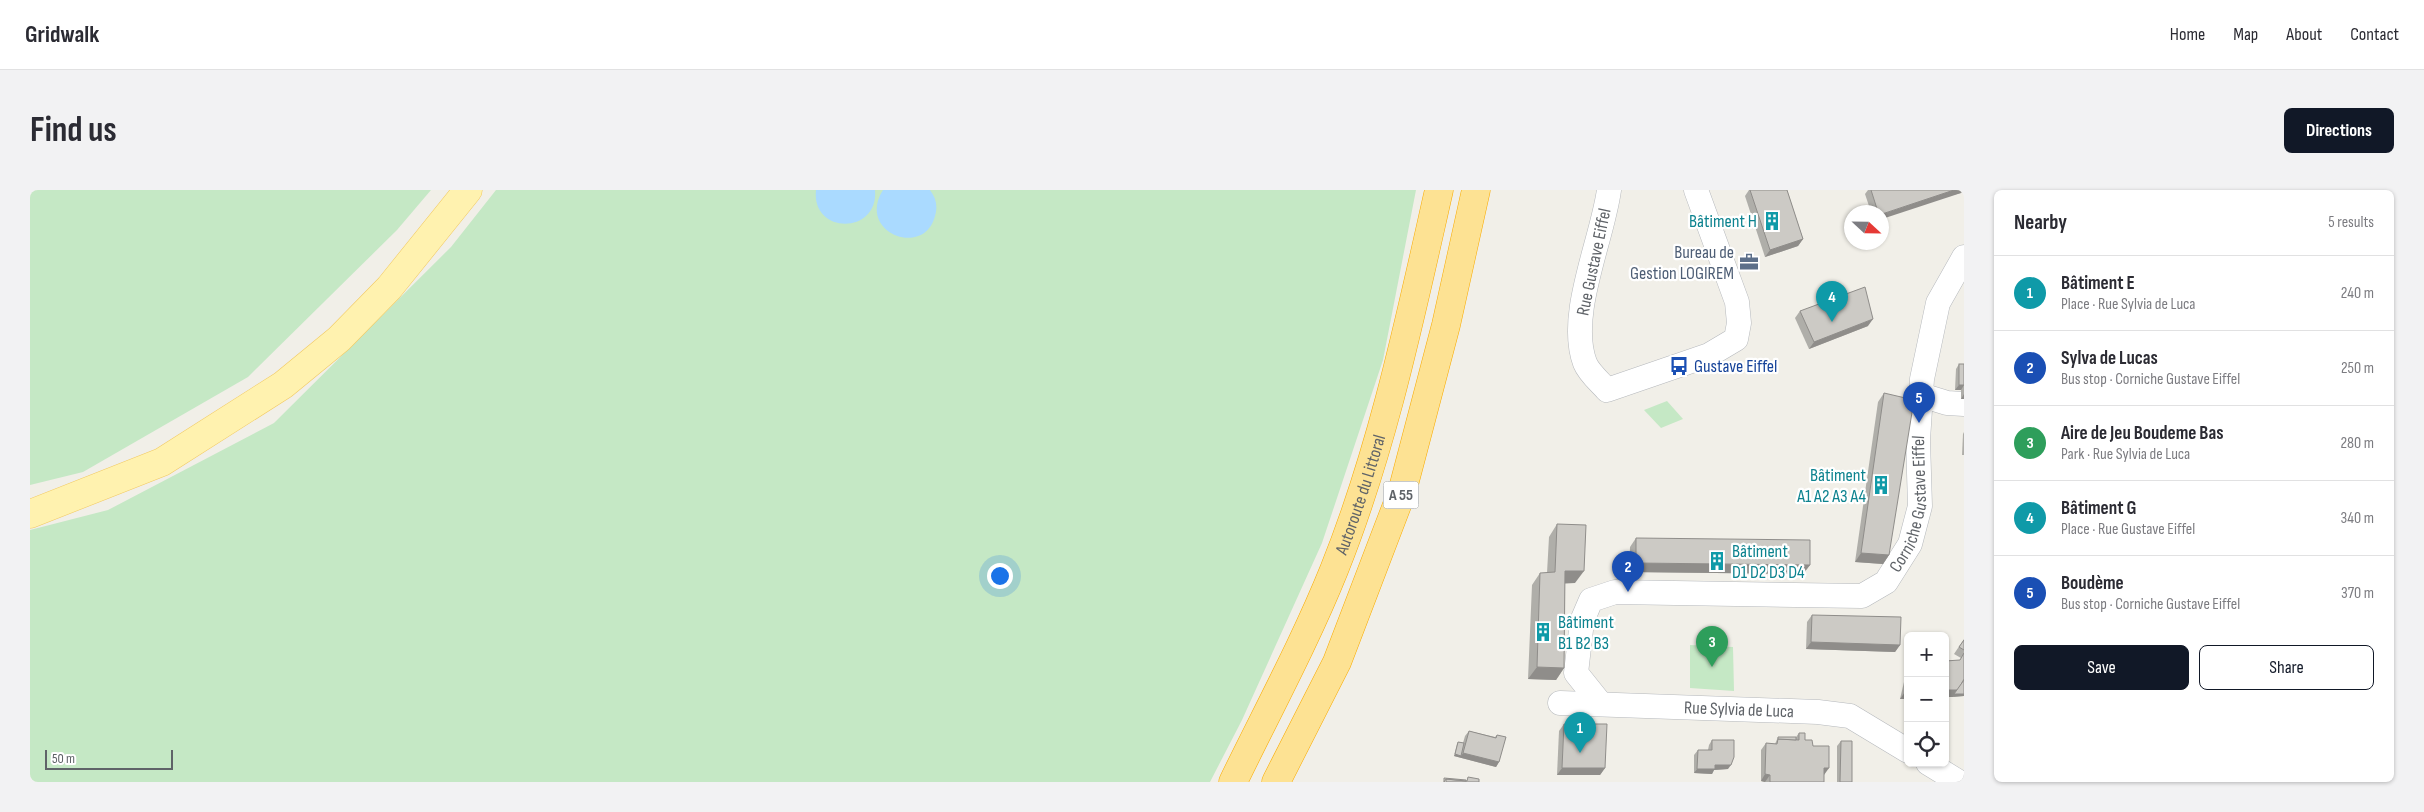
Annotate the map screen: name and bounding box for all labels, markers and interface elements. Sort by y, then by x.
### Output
text: Gridwalk [25,20,99,49]
text: Home [2170,24,2205,45]
text: Map [2233,24,2258,45]
text: About [2286,24,2322,45]
text: Contact [2350,24,2399,45]
button: Directions [2284,108,2394,153]
text: Find us [30,109,117,152]
north arrow [1844,205,1889,250]
street label: Rue Gustave Eiffel [1572,206,1616,318]
building icon: Bâtiment H [1761,210,1783,232]
text: Nearby [2014,210,2067,235]
place label: Bâtiment H [1689,211,1757,232]
text: 5 results [2328,213,2374,232]
place label: Bureau de Gestion LOGIREM [1630,242,1734,284]
office icon: Bureau de Gestion LOGIREM [1738,251,1760,273]
text: Bâtiment E [2061,272,2135,295]
pin: 4 [1816,281,1848,322]
text: 1 [2027,284,2033,303]
text: 240 m [2341,284,2374,303]
text: Place · Rue Sylvia de Luca [2061,295,2195,314]
text: Sylva de Lucas [2061,347,2158,370]
bus stop icon: Gustave Eiffel [1668,355,1690,377]
place label: Gustave Eiffel [1694,356,1777,377]
text: 2 [2026,359,2034,378]
text: 250 m [2341,359,2374,378]
text: Bus stop · Corniche Gustave Eiffel [2061,370,2240,389]
pin: 5 [1903,382,1935,423]
text: Aire de Jeu Boudeme Bas [2061,422,2224,445]
street label: Autoroute du Littoral [1330,432,1390,558]
text: 3 [2026,434,2034,453]
text: 280 m [2340,434,2374,453]
street label: Corniche Gustave Eiffel [1885,435,1931,576]
text: Park · Rue Sylvia de Luca [2061,445,2190,464]
place label: Bâtiment A1 A2 A3 A4 [1796,465,1867,507]
building icon: Bâtiment A1 A2 A3 A4 [1870,474,1892,496]
road number: A 55 [1384,482,1418,508]
text: Bâtiment G [2061,497,2137,520]
text: 4 [2026,509,2034,528]
text: 340 m [2341,509,2374,528]
text: Place · Rue Gustave Eiffel [2061,520,2195,539]
place label: Bâtiment D1 D2 D3 D4 [1732,541,1805,583]
building icon: Bâtiment D1 D2 D3 D4 [1706,550,1728,572]
pin: 2 [1612,551,1644,592]
your location [987,563,1013,589]
text: Boudème [2061,572,2124,595]
text: 5 [2026,584,2034,603]
text: 370 m [2341,584,2374,603]
text: Bus stop · Corniche Gustave Eiffel [2061,595,2240,614]
place label: Bâtiment B1 B2 B3 [1558,612,1614,654]
building icon: Bâtiment B1 B2 B3 [1532,621,1554,643]
pin: 3 [1696,626,1728,667]
map controls [1904,632,1949,767]
button: + [1904,632,1949,677]
button: Save [2014,645,2189,690]
button: Share [2199,645,2374,690]
button: − [1904,677,1949,722]
street label: Rue Sylvia de Luca [1684,697,1794,722]
pin: 1 [1564,712,1596,753]
button: locate [1904,722,1949,767]
scale bar [45,747,172,770]
text: 50 m [52,750,75,767]

